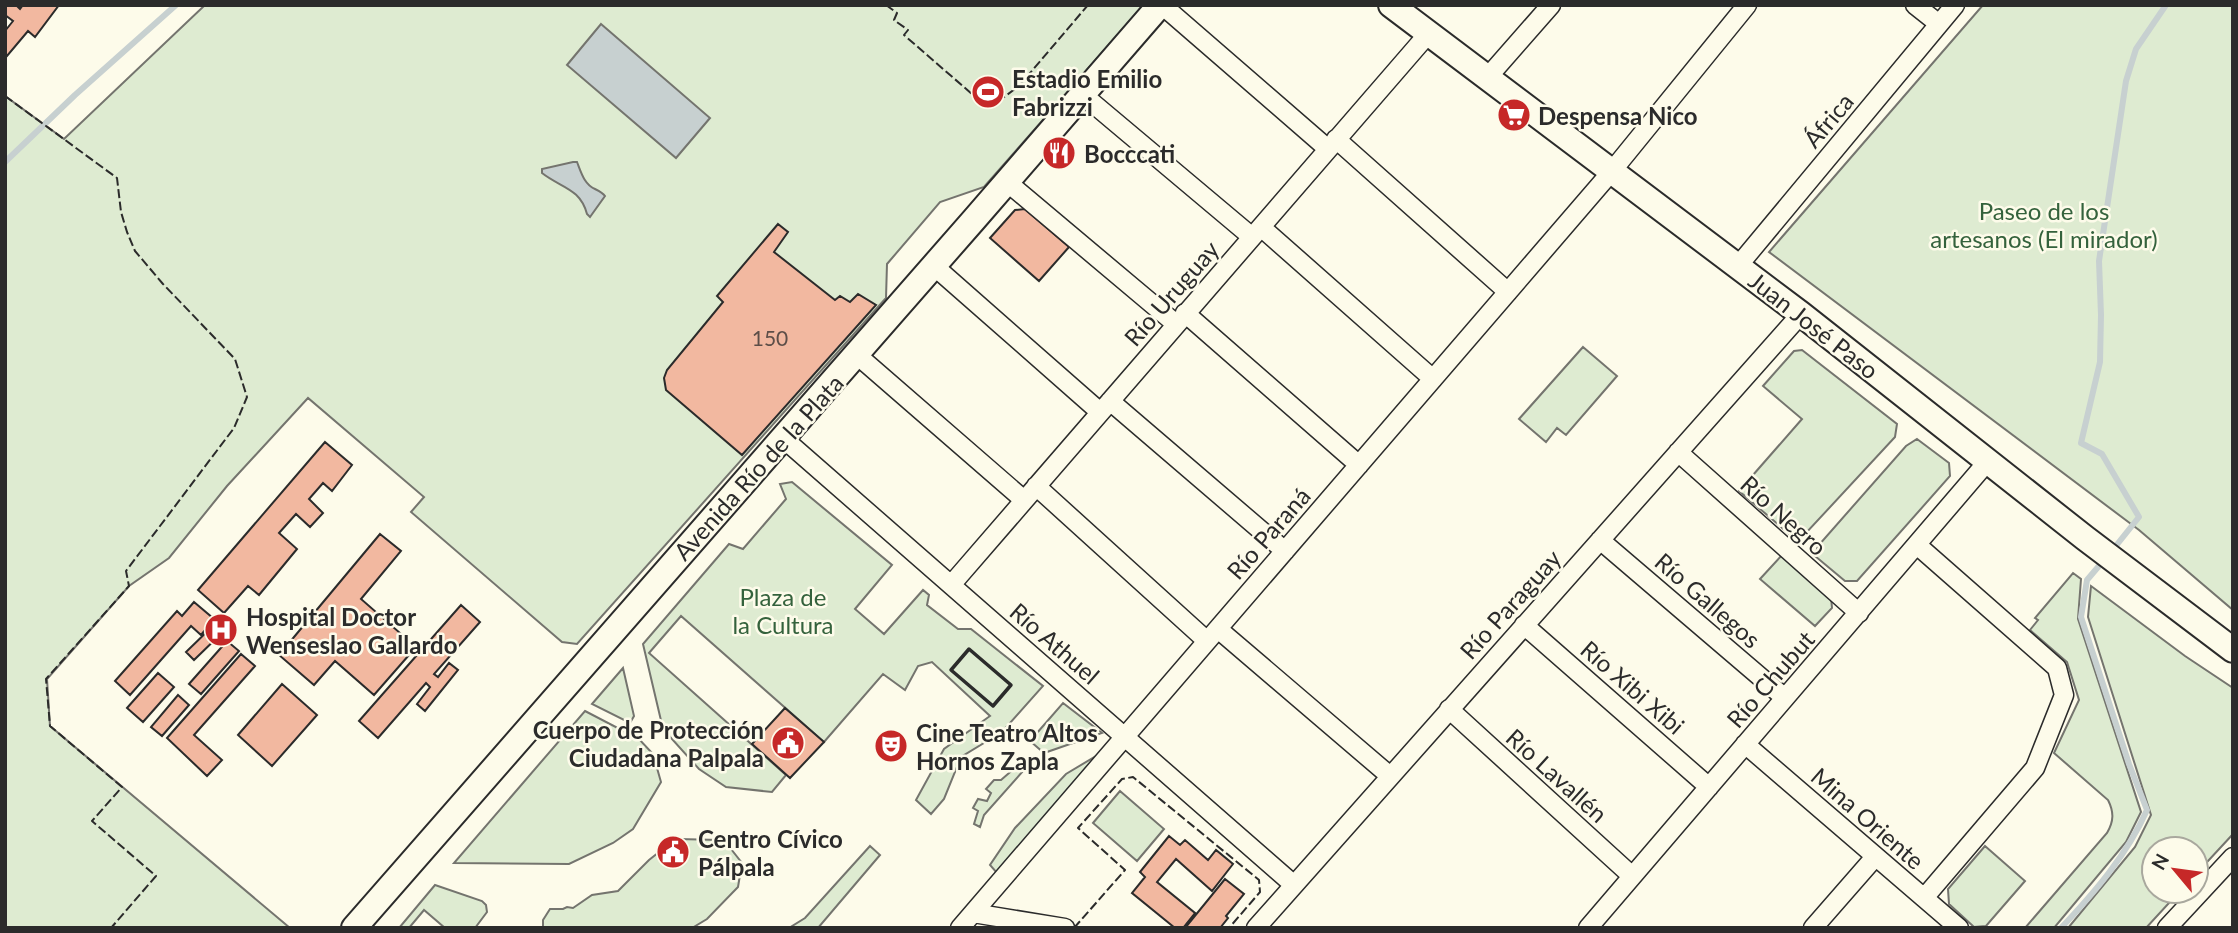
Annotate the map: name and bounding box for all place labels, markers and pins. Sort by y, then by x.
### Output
place label: Estadio Emilio Fabrizzi [1012,64,1162,121]
sports icon: Estadio Emilio Fabrizzi [969,73,1007,111]
supermarket icon: Despensa Nico [1495,96,1533,134]
place label: Despensa Nico [1538,101,1698,130]
restaurant icon: Bocccati [1040,134,1078,172]
place label: Bocccati [1084,139,1175,168]
place label: Hospital Doctor Wenseslao Gallardo [246,602,458,659]
hospital icon: Hospital Doctor Wenseslao Gallardo [202,611,240,649]
place label: Cuerpo de Protección Ciudadana Palpala [533,715,764,772]
place label: Cine Teatro Altos Hornos Zapla [916,718,1098,775]
public building icon: Cuerpo de Protección Ciudadana Palpala [769,724,807,762]
theatre icon: Cine Teatro Altos Hornos Zapla [872,727,910,765]
place label: Centro Cívico Pálpala [698,824,843,881]
public building icon: Centro Cívico Pálpala [654,833,692,871]

